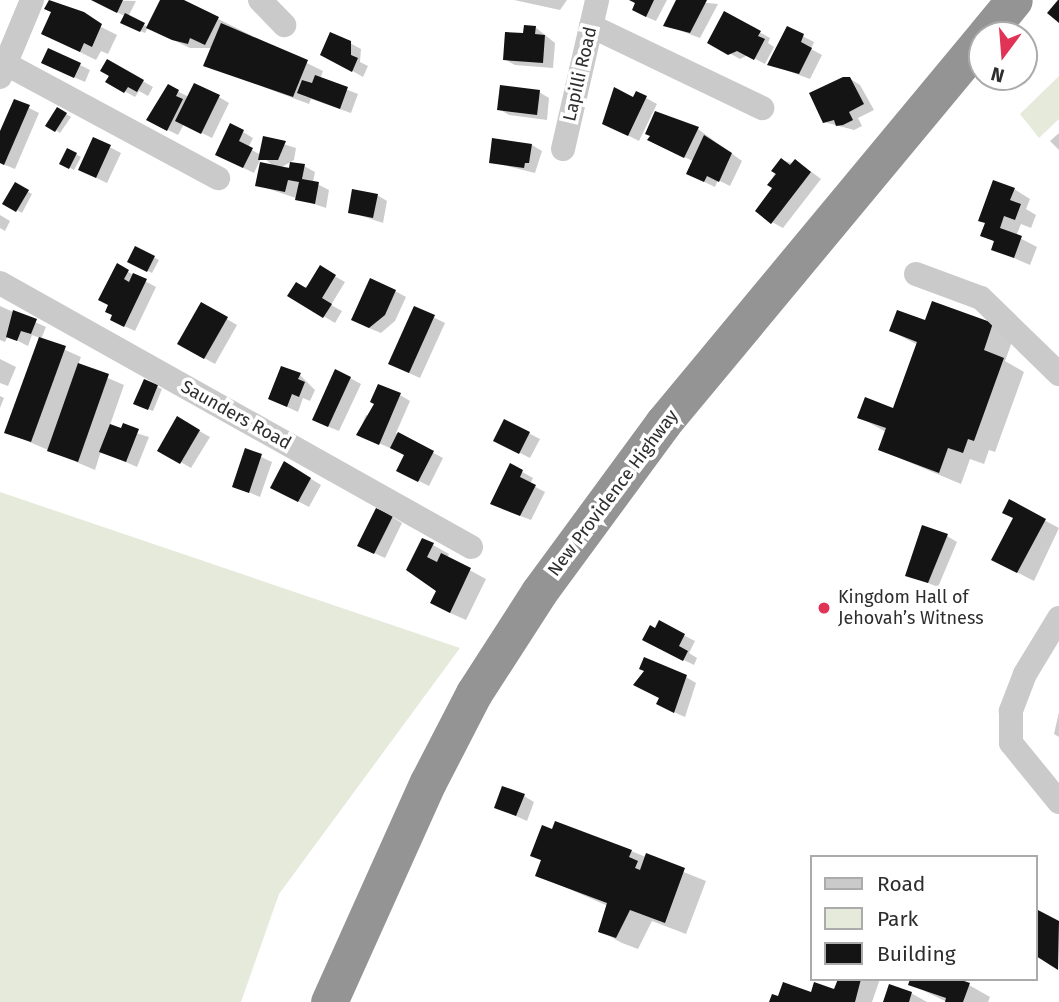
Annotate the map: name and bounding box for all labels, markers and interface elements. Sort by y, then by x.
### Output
north arrow [968,21,1038,91]
street label: Lapilli Road [559,25,601,123]
text: N [988,62,1007,88]
street label: Saunders Road [177,376,295,454]
street label: New Providence Highway [543,405,683,581]
place label: Kingdom Hall of Jehovah’s Witness [838,587,984,630]
marker: Kingdom Hall of Jehovah’s Witness [816,600,832,616]
legend [810,855,1038,981]
text: Road [877,871,925,897]
text: Park [877,906,918,932]
text: Building [877,941,956,967]

